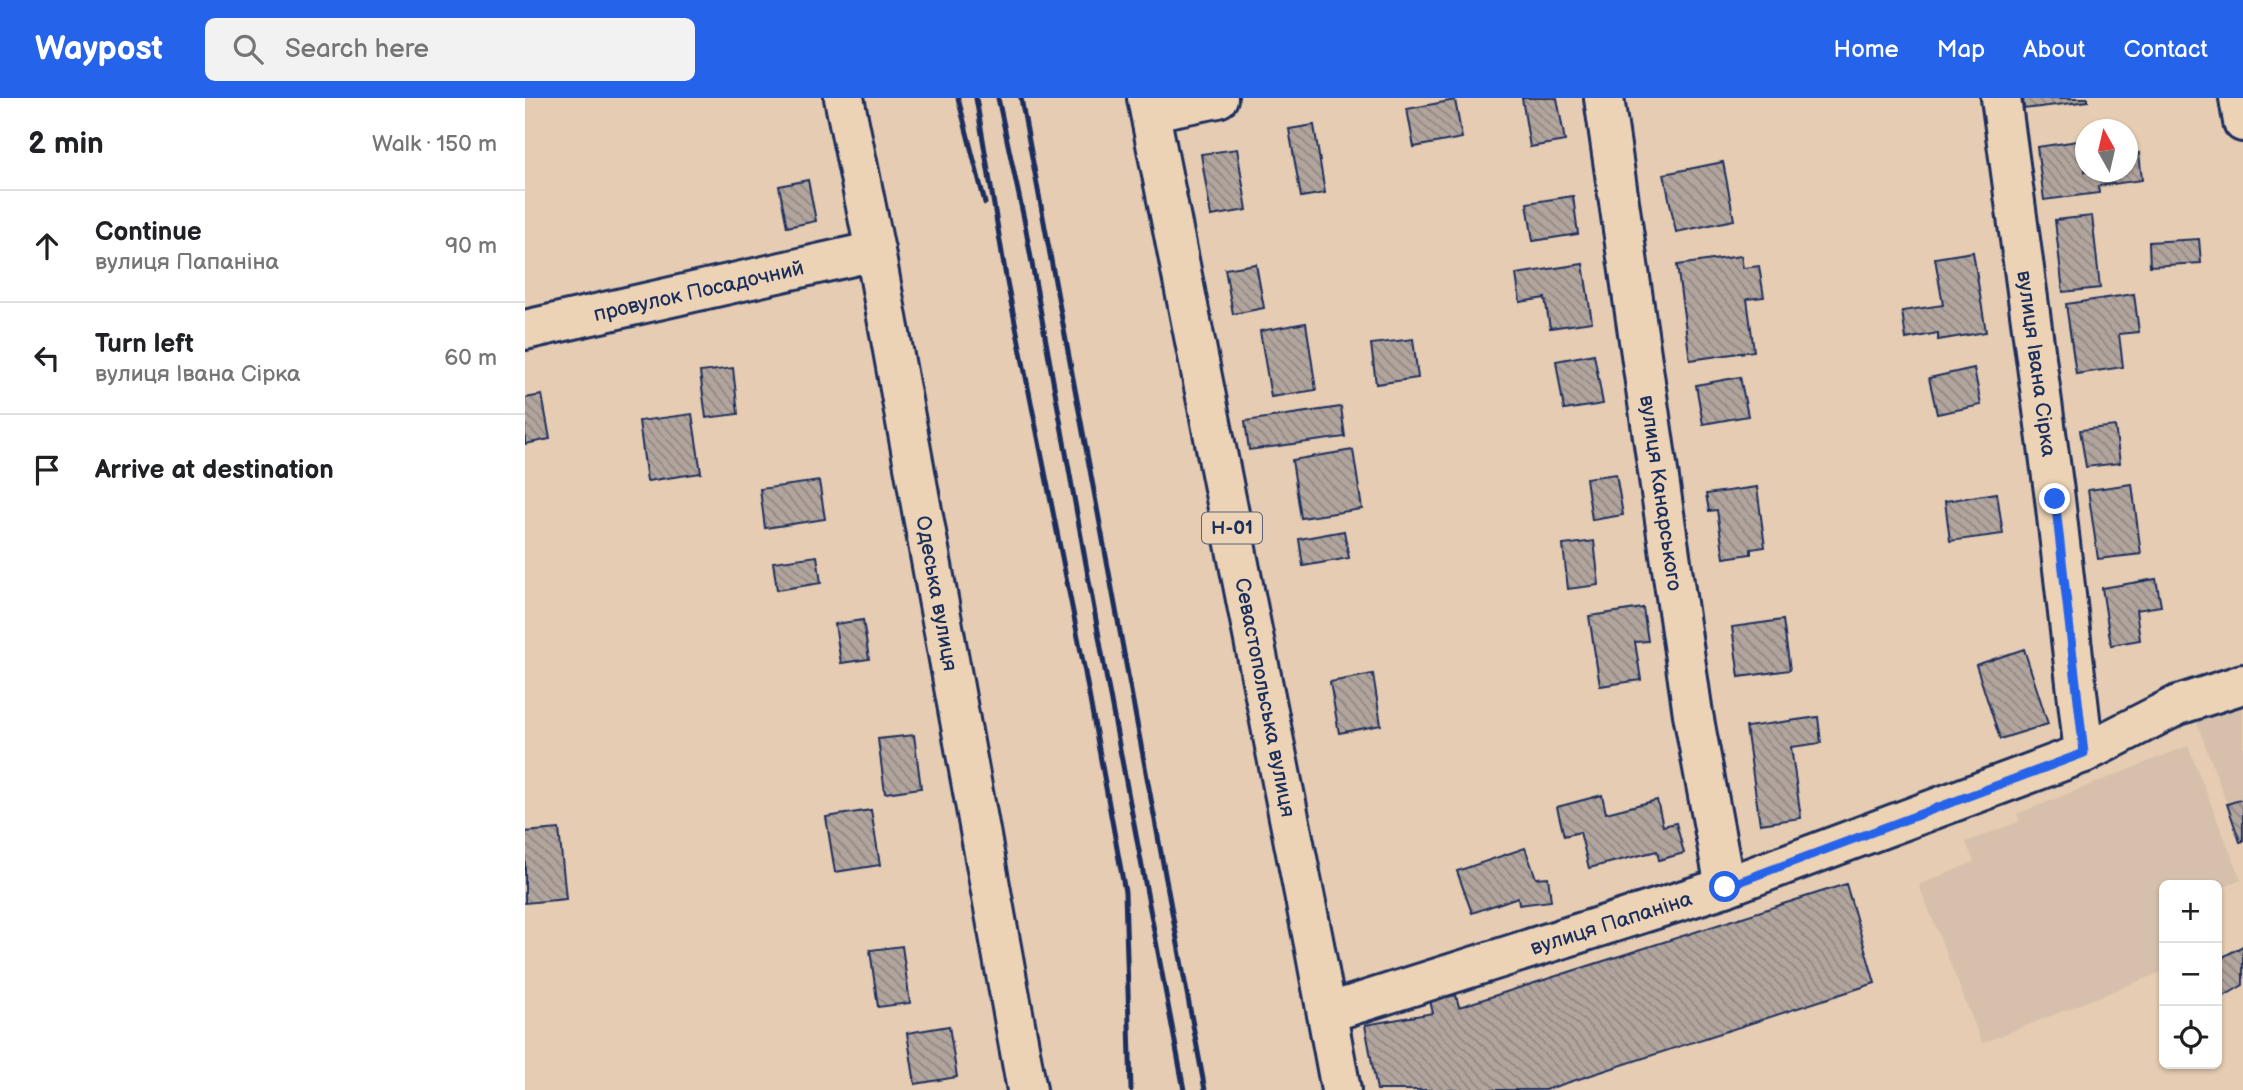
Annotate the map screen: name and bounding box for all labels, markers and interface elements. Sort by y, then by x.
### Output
search box [205,18,695,81]
text: Waypost [35,29,163,69]
icon: search [229,30,267,68]
text: Search here [285,34,429,65]
text: Home [1834,35,1899,64]
text: Map [1937,35,1985,64]
text: About [2023,35,2085,64]
text: Contact [2123,35,2208,64]
north arrow [2075,119,2138,182]
text: 2 min [28,126,104,162]
text: Walk · 150 m [372,130,497,158]
text: Continue [95,217,202,248]
icon: ahead [28,227,66,265]
text: 90 m [445,232,497,260]
text: вулиця Папаніна [95,248,279,276]
street label: провулок Посадочний [591,255,806,327]
street label: вулиця Івана Сірка [2012,269,2062,459]
text: Turn left [95,329,194,360]
icon: left [28,339,66,377]
text: 60 m [444,344,497,372]
text: вулиця Івана Сірка [95,360,301,388]
street label: вулиця Канарського [1635,393,1688,592]
icon: arrive [28,451,66,489]
text: Arrive at destination [95,455,334,486]
route end [2039,483,2070,514]
road number: Н-01 [1202,512,1262,544]
street label: Одеська вулиця [911,514,963,673]
street label: Севастопольська вулиця [1230,576,1301,819]
route start [1709,871,1740,902]
map controls [2159,880,2222,1069]
button: + [2159,880,2222,943]
street label: вулиця Папаніна [1527,886,1696,960]
button: − [2159,943,2222,1006]
button: locate [2159,1006,2222,1069]

